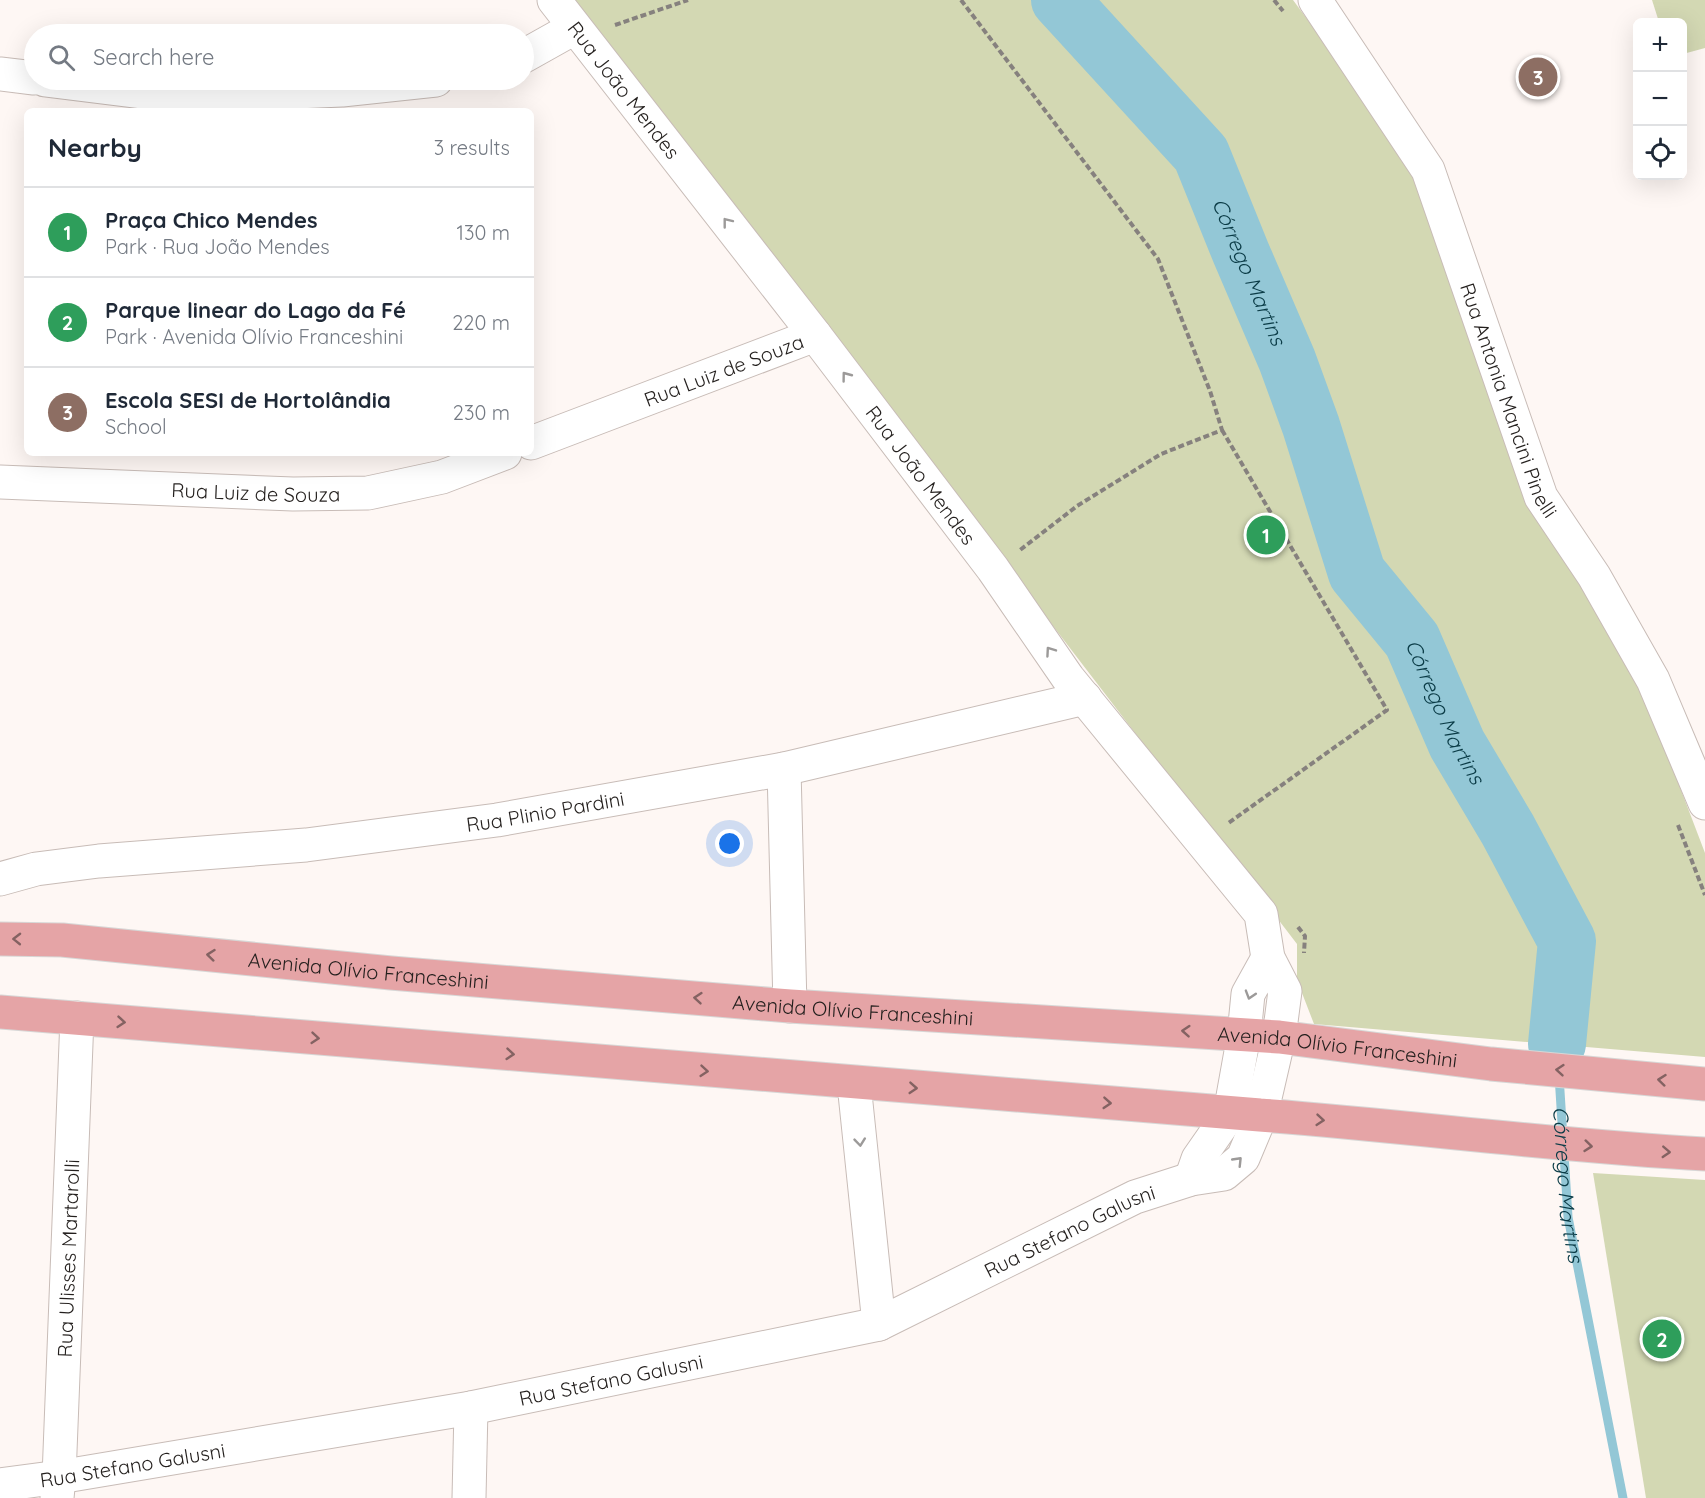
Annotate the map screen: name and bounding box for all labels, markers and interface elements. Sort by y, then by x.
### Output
street label: Rua João Mendes [563,16,685,164]
map controls [1633,18,1687,180]
button: + [1633,18,1687,72]
search box [24,24,534,90]
icon: search [45,41,78,74]
text: Search here [93,43,214,71]
pin: 3 [1518,54,1558,100]
button: − [1633,72,1687,126]
button: locate [1633,126,1687,180]
text: Nearby [48,131,142,164]
text: 3 results [434,135,510,160]
water label: Córrego Martins [1207,194,1292,350]
text: Praça Chico Mendes [105,206,318,234]
one-way arrow [723,218,734,229]
text: 1 [64,220,71,245]
text: 130 m [457,220,510,245]
text: Park · Rua João Mendes [105,234,330,259]
street label: Rua Antonia Mancini Pinelli [1455,279,1563,522]
text: Parque linear do Lago da Fé [105,296,406,324]
text: 2 [62,310,73,335]
text: 220 m [452,310,510,335]
text: Park · Avenida Olívio Franceshini [105,324,403,349]
street label: Rua Luiz de Souza [640,328,807,411]
one-way arrow [843,372,854,383]
text: Escola SESI de Hortolândia [105,386,391,414]
text: 3 [62,400,73,425]
text: 230 m [453,400,510,425]
street label: Rua João Mendes [861,401,981,549]
text: School [105,414,167,439]
street label: Rua Luiz de Souza [171,477,340,507]
pin: 1 [1246,512,1286,558]
water label: Córrego Martins [1400,635,1491,790]
one-way arrow [1046,647,1057,658]
street label: Rua Plinio Pardini [465,785,626,836]
your location [715,829,744,858]
one-way arrow [12,933,21,945]
street label: Avenida Olívio Franceshini [247,946,490,994]
one-way arrow [207,949,216,962]
street label: Avenida Olívio Franceshini [732,989,974,1030]
one-way arrow [1245,989,1257,999]
one-way arrow [694,992,703,1005]
one-way arrow [117,1015,126,1028]
street label: Avenida Olívio Franceshini [1217,1021,1459,1072]
one-way arrow [1182,1025,1191,1038]
one-way arrow [311,1031,320,1044]
one-way arrow [505,1048,514,1061]
one-way arrow [700,1064,709,1077]
one-way arrow [1556,1064,1565,1077]
one-way arrow [1657,1074,1666,1087]
one-way arrow [908,1081,917,1094]
one-way arrow [1103,1096,1112,1109]
water label: Córrego Martins [1548,1106,1590,1266]
one-way arrow [1315,1113,1324,1126]
one-way arrow [854,1137,866,1146]
one-way arrow [1584,1139,1593,1152]
one-way arrow [1661,1145,1670,1158]
one-way arrow [1231,1157,1242,1167]
street label: Rua Ulisses Martarolli [51,1159,84,1358]
street label: Rua Stefano Galusni [980,1179,1158,1283]
pin: 2 [1642,1316,1682,1362]
street label: Rua Stefano Galusni [517,1348,705,1410]
street label: Rua Stefano Galusni [38,1437,227,1492]

